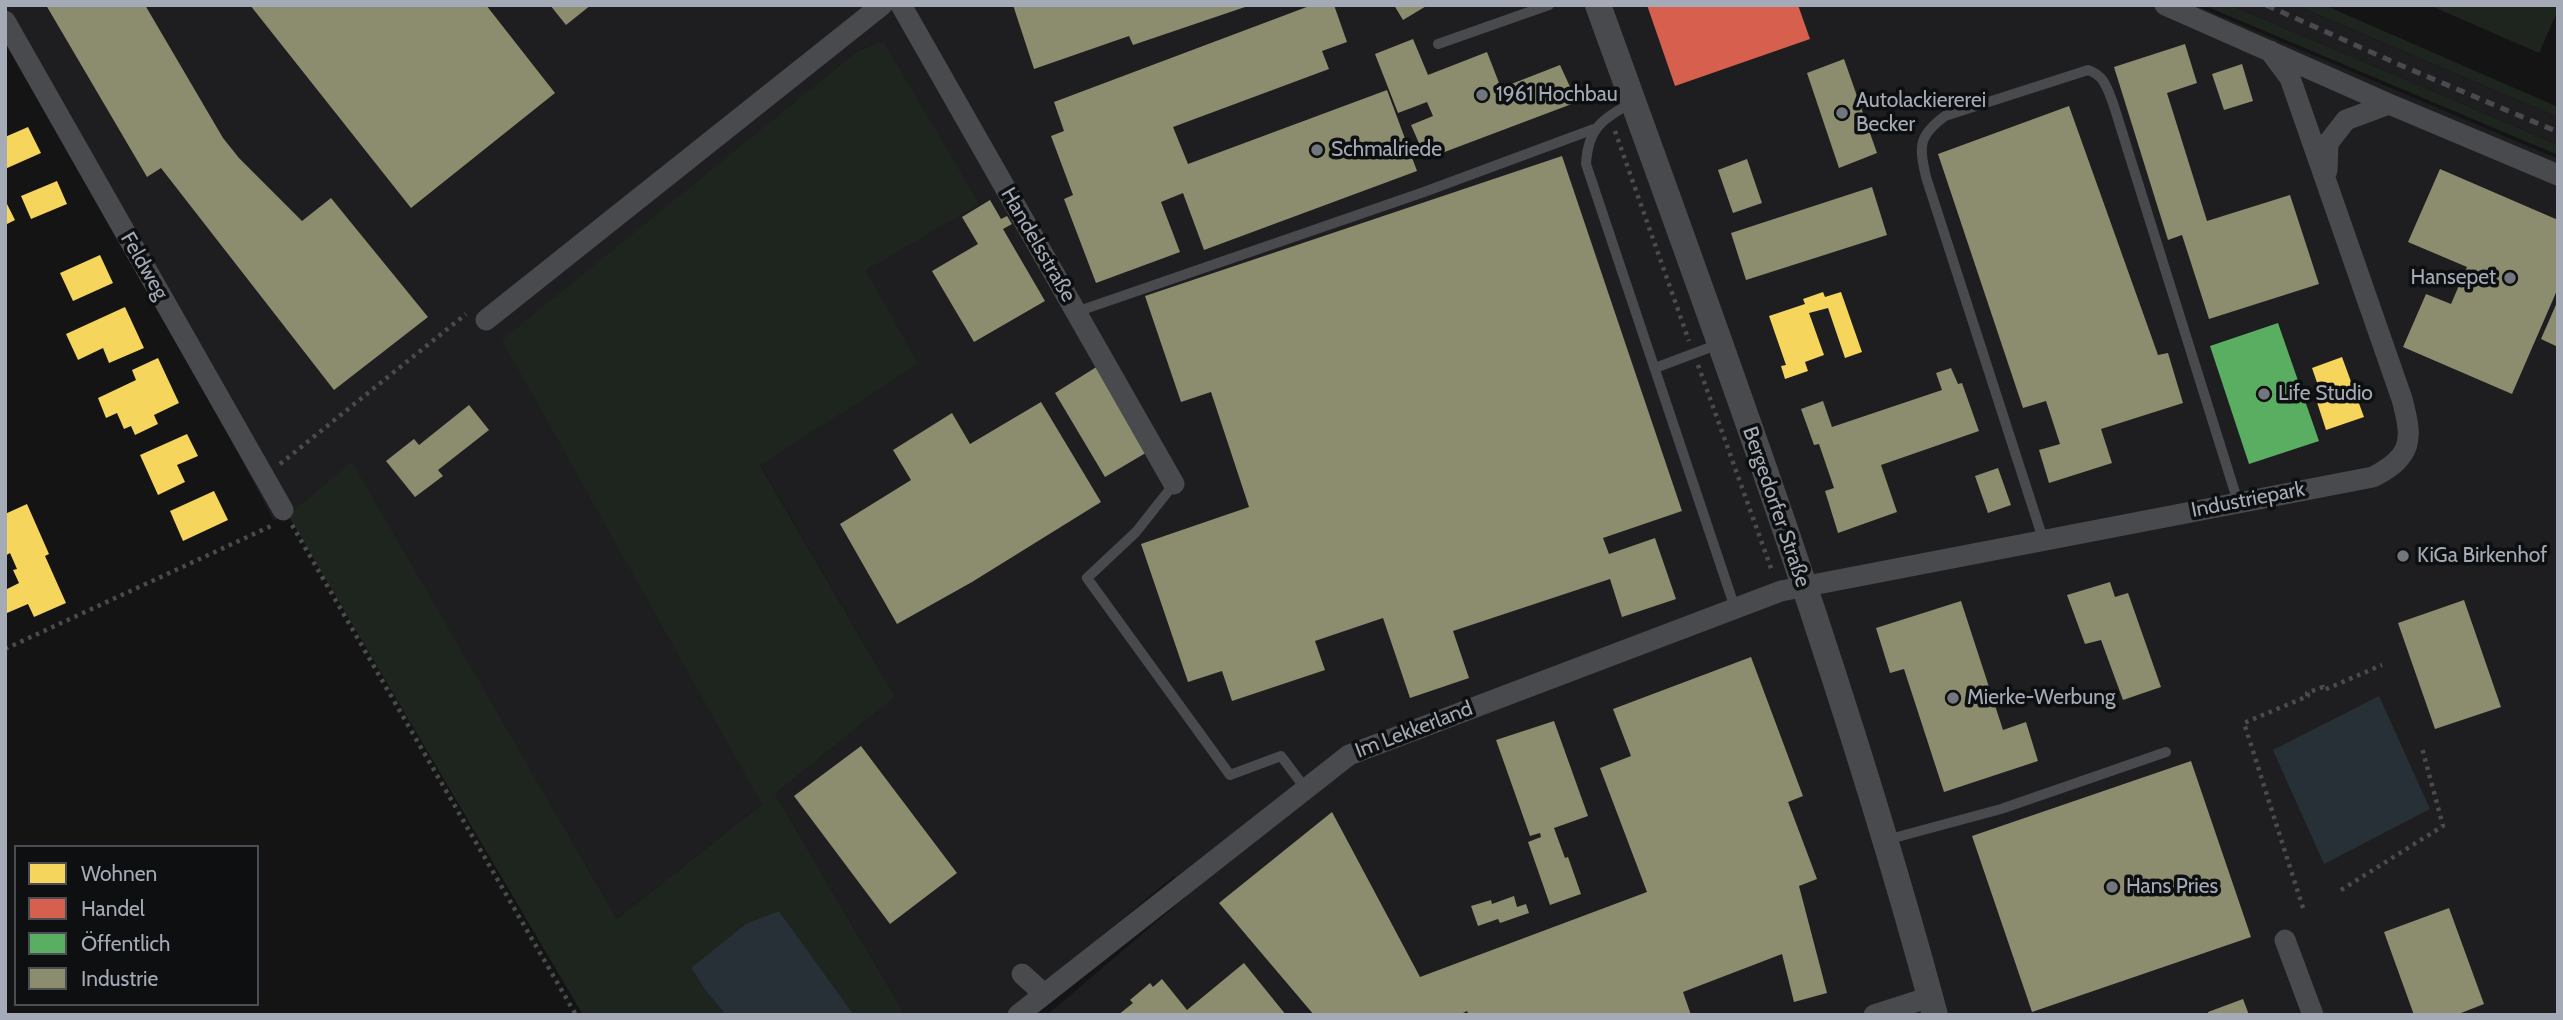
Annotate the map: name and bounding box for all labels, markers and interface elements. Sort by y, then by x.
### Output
place label: 1961 Hochbau [1496,82,1618,108]
marker: 1961 Hochbau [1474,87,1490,103]
place label: Autolackiererei Becker [1856,88,1986,138]
marker: Autolackiererei Becker [1834,105,1850,121]
place label: Schmalriede [1331,137,1442,163]
marker: Schmalriede [1309,142,1325,158]
street label: Handelsstraße [995,183,1081,307]
street label: Feldweg [115,228,173,304]
place label: Hansepet [2411,265,2496,291]
marker: Hansepet [2502,270,2518,286]
place label: Life Studio [2278,381,2373,407]
marker: Life Studio [2256,386,2272,402]
street label: Bergedorfer Straße [1737,423,1815,591]
street label: Industriepark [2189,477,2307,523]
place label: KiGa Birkenhof [2417,543,2547,569]
marker: KiGa Birkenhof [2395,548,2411,564]
place label: Mierke-Werbung [1967,685,2115,711]
marker: Mierke-Werbung [1945,690,1961,706]
street label: Im Lekkerland [1352,696,1476,764]
legend [14,845,259,1006]
text: Wohnen [81,861,157,886]
place label: Hans Pries [2126,874,2218,900]
marker: Hans Pries [2104,879,2120,895]
text: Handel [81,896,145,921]
text: Öffentlich [81,931,170,956]
text: Industrie [81,966,158,991]

